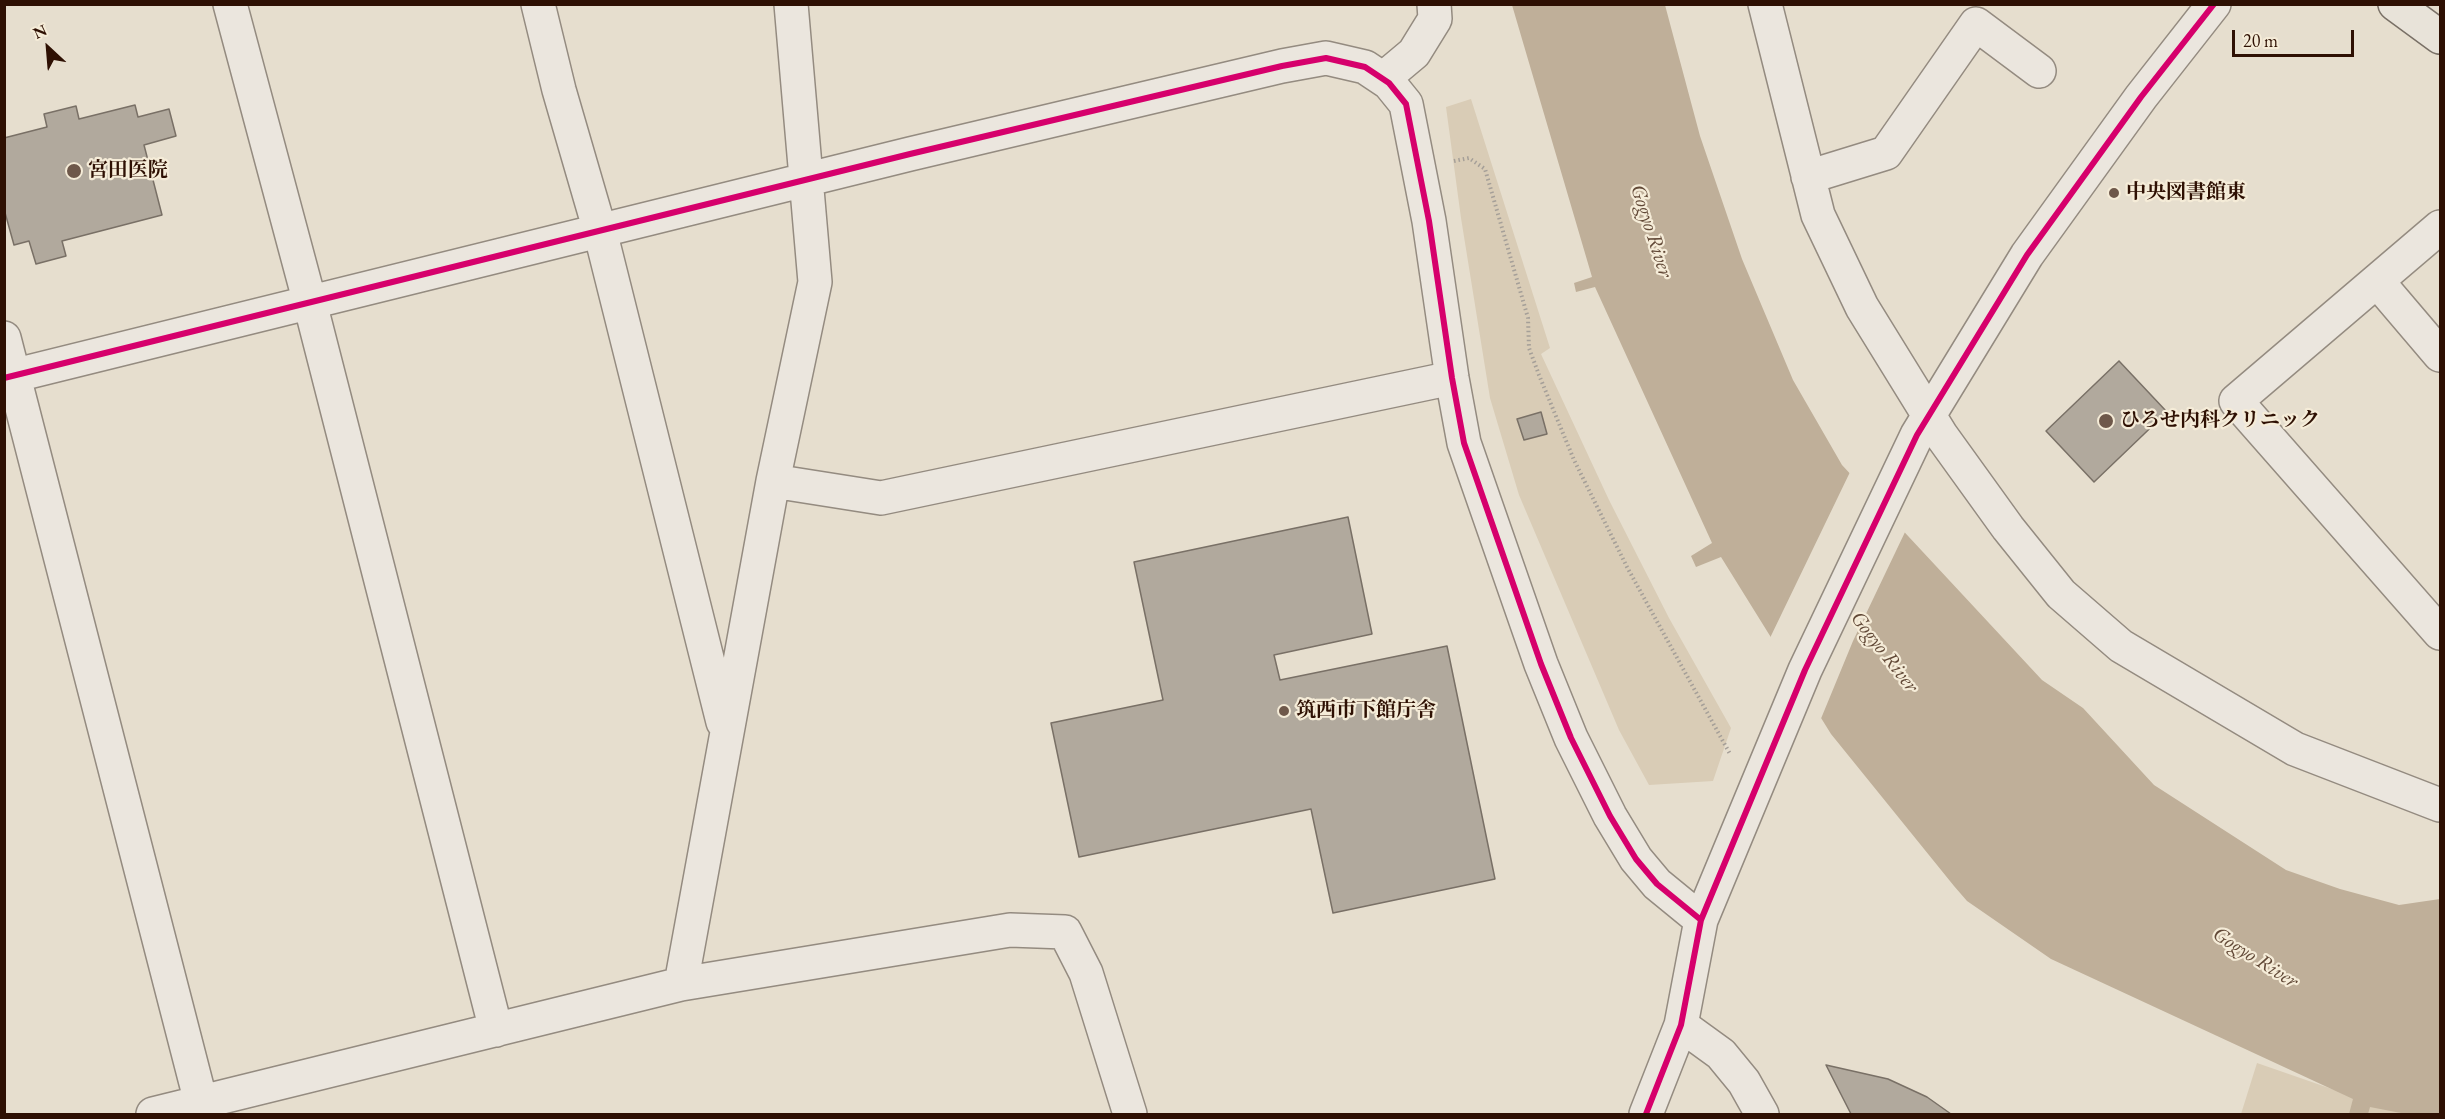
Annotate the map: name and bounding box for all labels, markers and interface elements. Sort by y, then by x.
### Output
north arrow [18,18,78,78]
scale bar [2235,18,2356,56]
text: N [29,19,50,44]
text: 20 m [2243,29,2278,52]
place label: 宮田医院 [88,159,168,183]
marker: 宮田医院 [65,162,83,180]
water label: Gogyo River [1624,181,1678,281]
place label: 中央図書館東 [2126,181,2246,205]
marker: 中央図書館東 [2107,186,2121,200]
place label: ひろせ内科クリニック [2120,409,2320,433]
marker: ひろせ内科クリニック [2097,412,2115,430]
water label: Gogyo River [1844,606,1924,698]
place label: 筑西市下館庁舎 [1296,699,1436,723]
marker: 筑西市下館庁舎 [1277,704,1291,718]
water label: Gogyo River [2208,922,2302,994]

